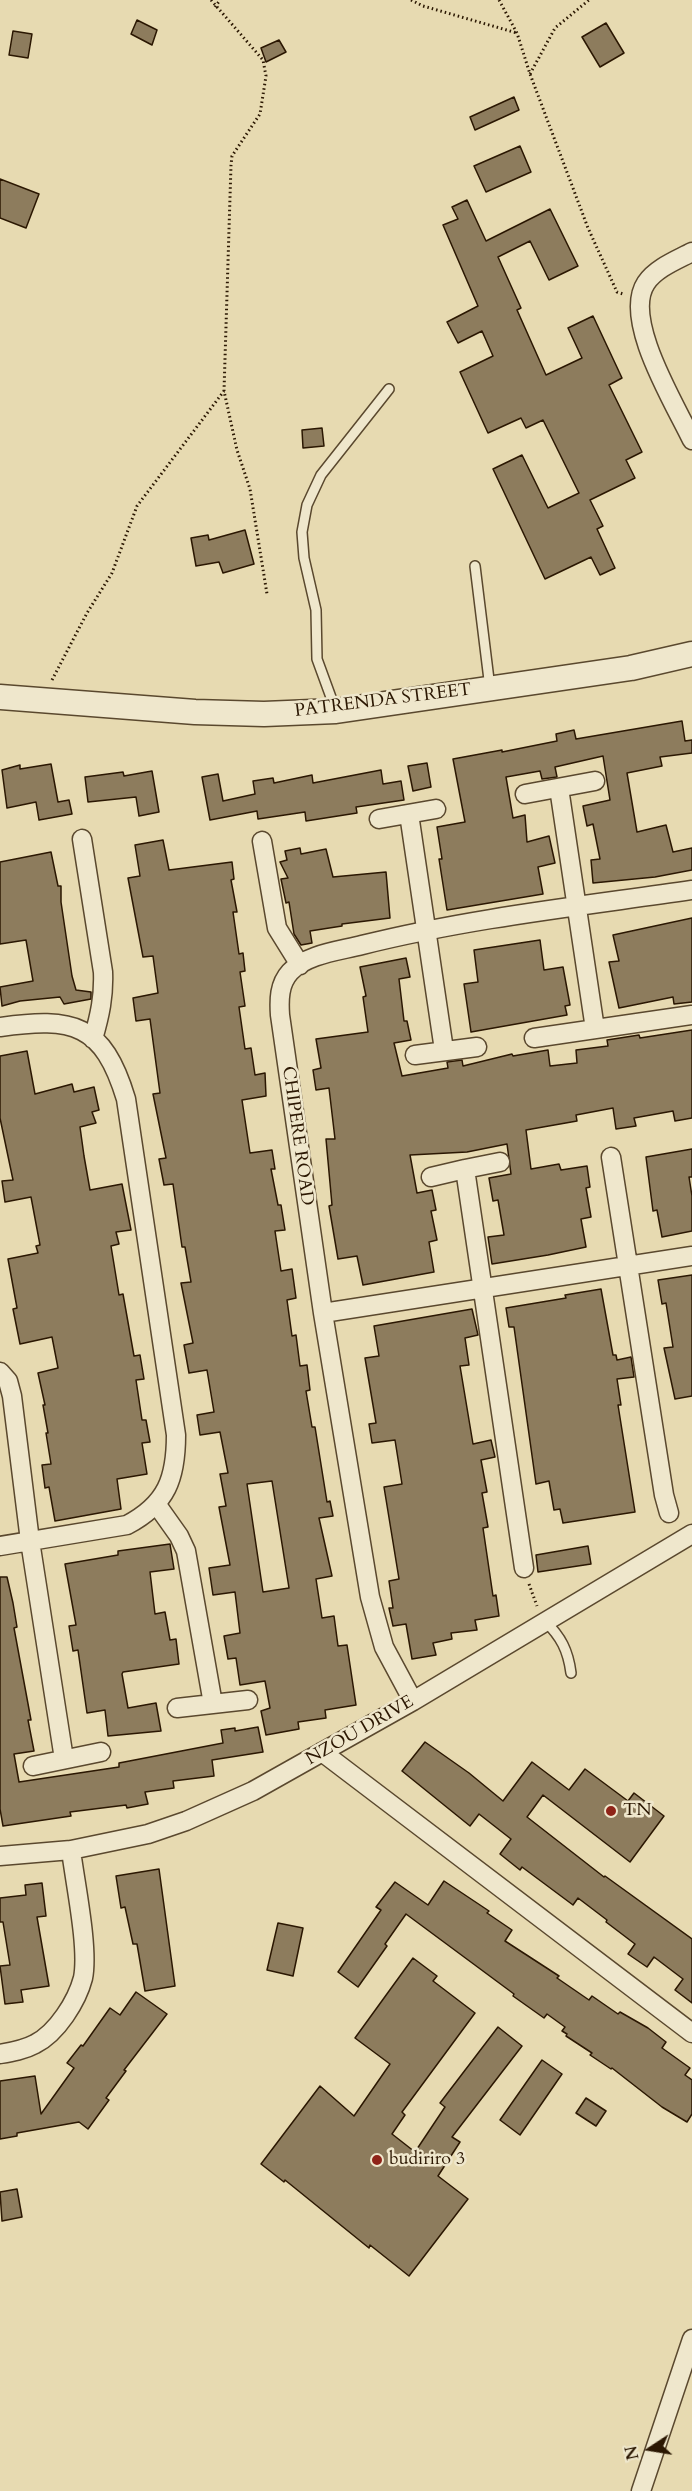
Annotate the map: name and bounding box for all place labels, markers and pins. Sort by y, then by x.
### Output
place label: TN [623,1800,652,1822]
marker: TN [604,1804,618,1818]
place label: budiriro 3 [389,2149,465,2171]
marker: budiriro 3 [370,2153,384,2167]

